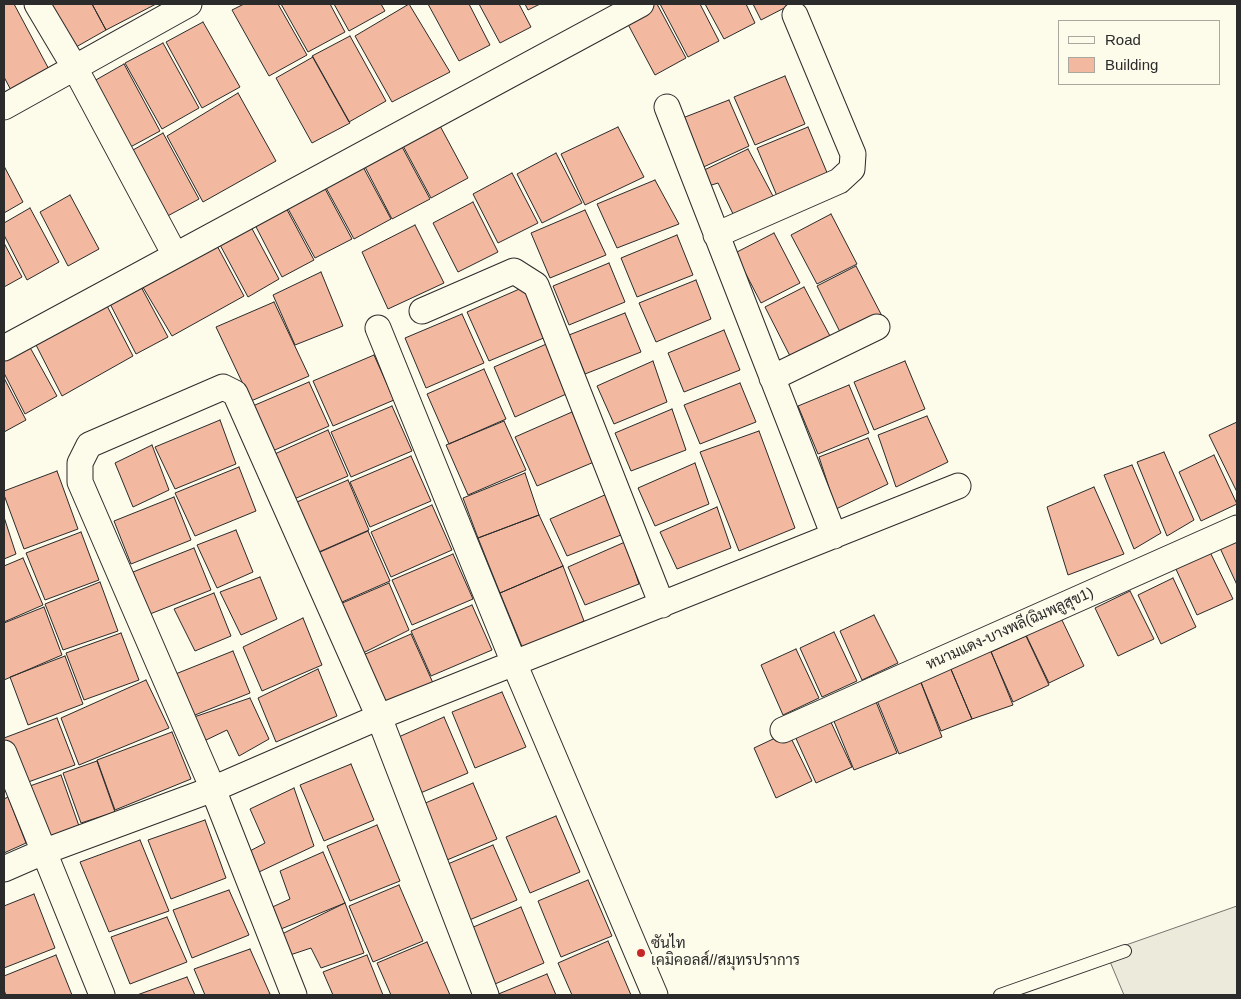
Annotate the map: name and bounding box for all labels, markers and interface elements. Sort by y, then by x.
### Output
legend [1058,20,1221,85]
text: Road [1105,31,1141,48]
text: Building [1105,56,1158,73]
street label: หนามแดง-บางพลี(ฉิมพลูสุข1) [923,584,1097,674]
place label: ซันไท เคมิคอลส์//สมุทรปราการ [651,935,800,970]
marker: ซันไท เคมิคอลส์//สมุทรปราการ [635,947,647,959]

